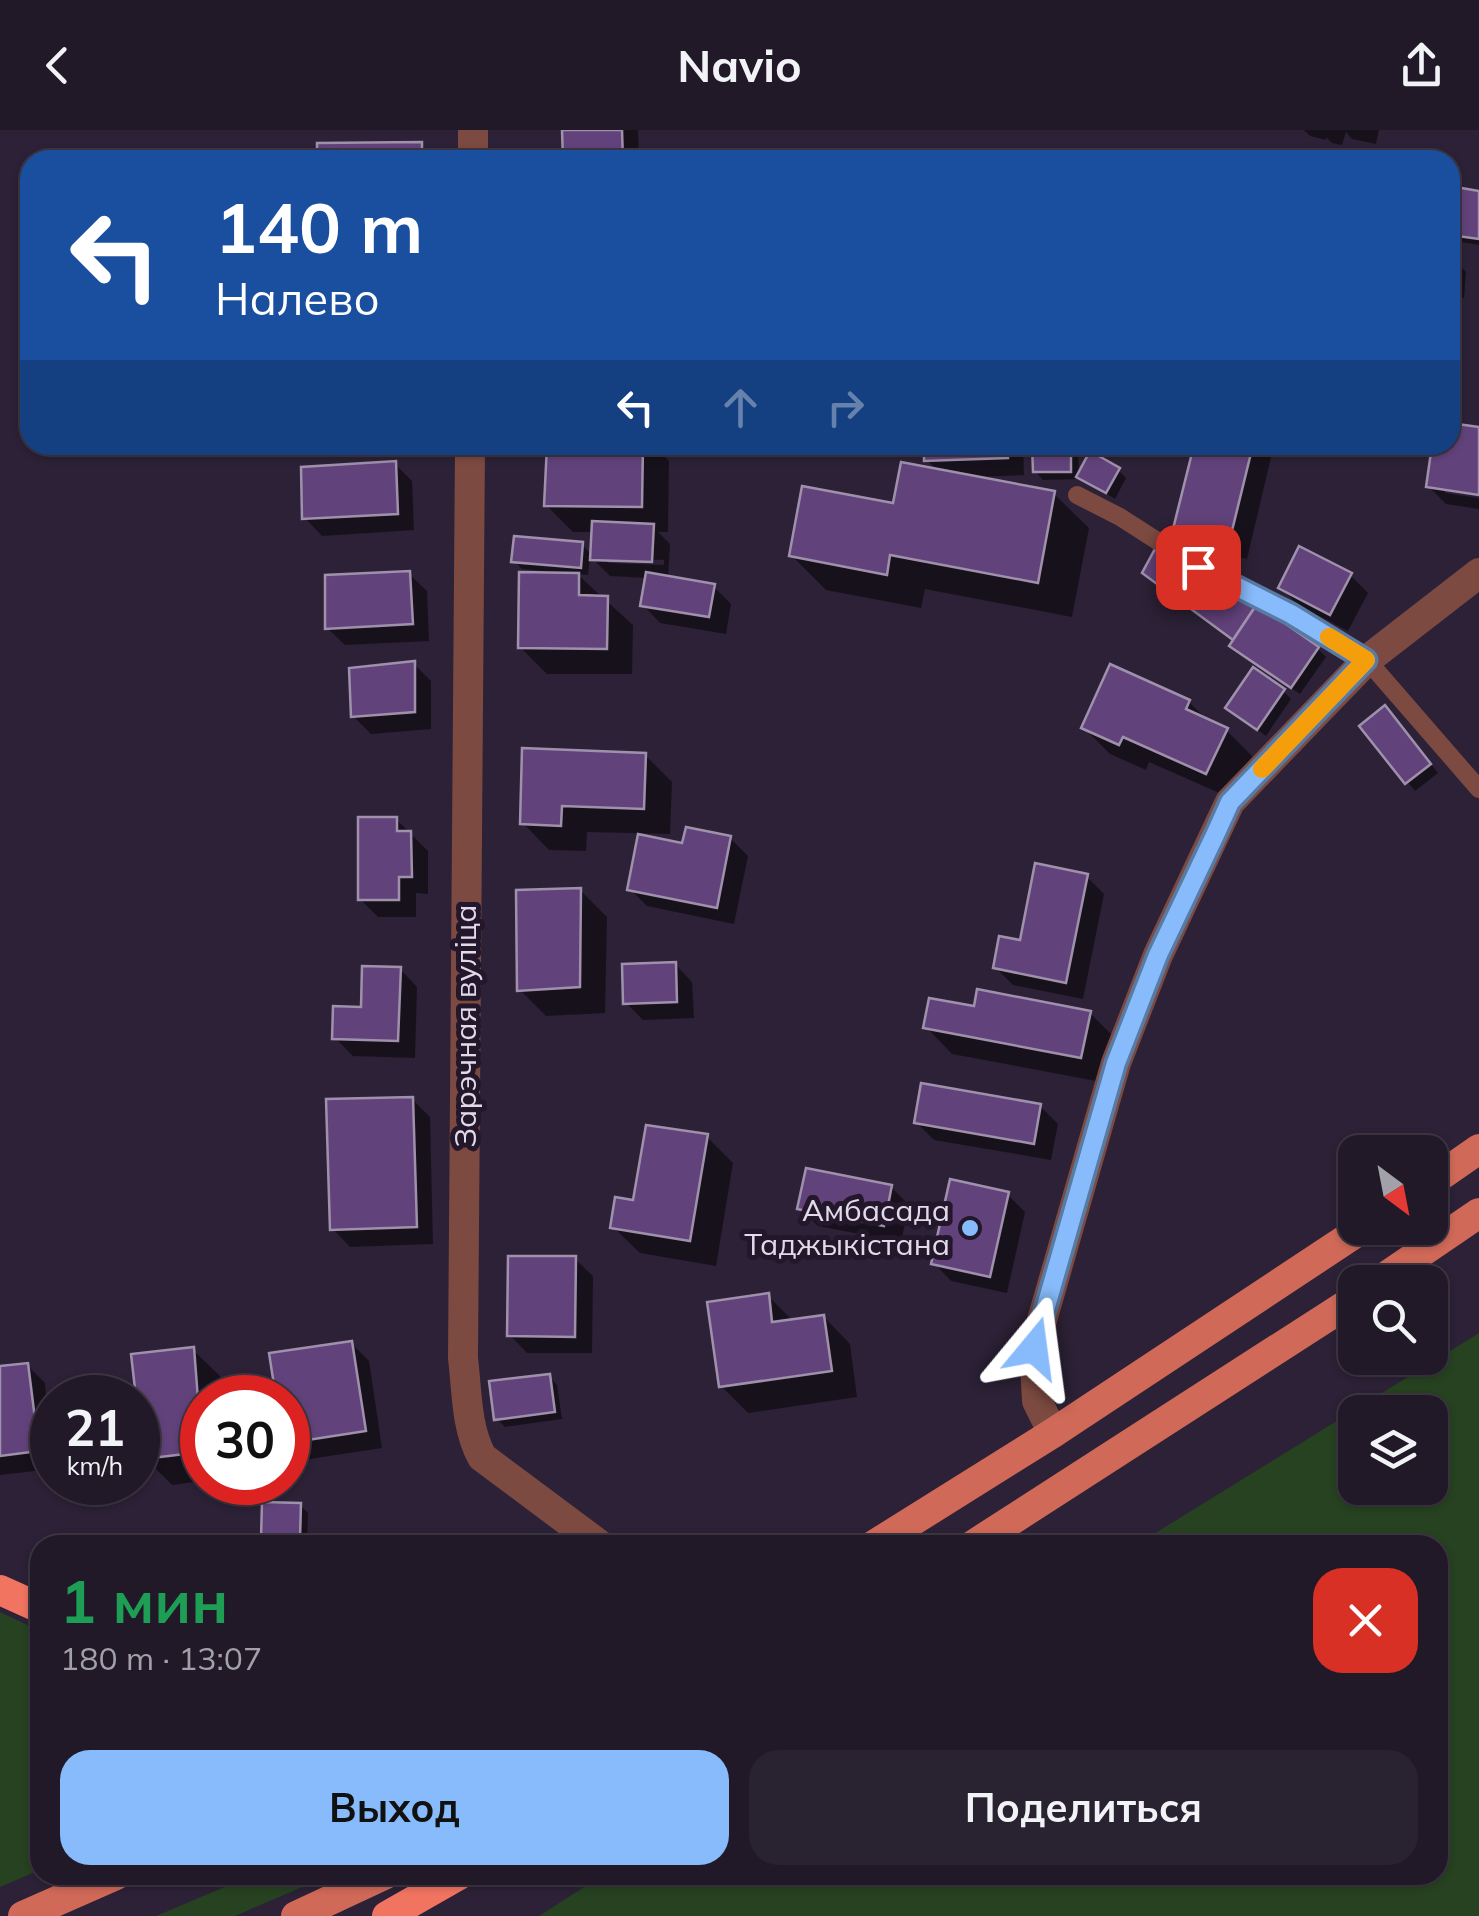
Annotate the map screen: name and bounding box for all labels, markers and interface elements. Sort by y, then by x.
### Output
text: Navio [677,37,802,93]
icon: back [30,38,85,93]
icon: share [1394,38,1449,93]
text: 140 m [215,183,423,271]
icon: left [50,190,180,320]
text: Налево [215,270,380,326]
icon: left [608,380,663,435]
icon: ahead [713,380,768,435]
icon: right [818,380,873,435]
pin [1156,525,1241,610]
icon: arrive [1171,540,1226,595]
street label: Зарэчная вуліца [446,905,484,1147]
north arrow [1338,1135,1448,1245]
map controls [1338,1135,1448,1505]
place label: Амбасада Таджыкістана [744,1191,950,1263]
marker: Амбасада Таджыкістана [959,1217,981,1239]
button: search [1338,1265,1448,1375]
position arrow [982,1296,1086,1400]
speed limit sign: 30 [180,1375,310,1505]
button: layers [1338,1395,1448,1505]
text: 21 [65,1396,125,1459]
text: km/h [67,1450,123,1481]
text: 1 мин [60,1563,228,1638]
button: close [1313,1568,1418,1673]
text: 180 m · 13:07 [60,1638,262,1678]
button: Выход [60,1750,729,1865]
button: Поделиться [749,1750,1418,1865]

